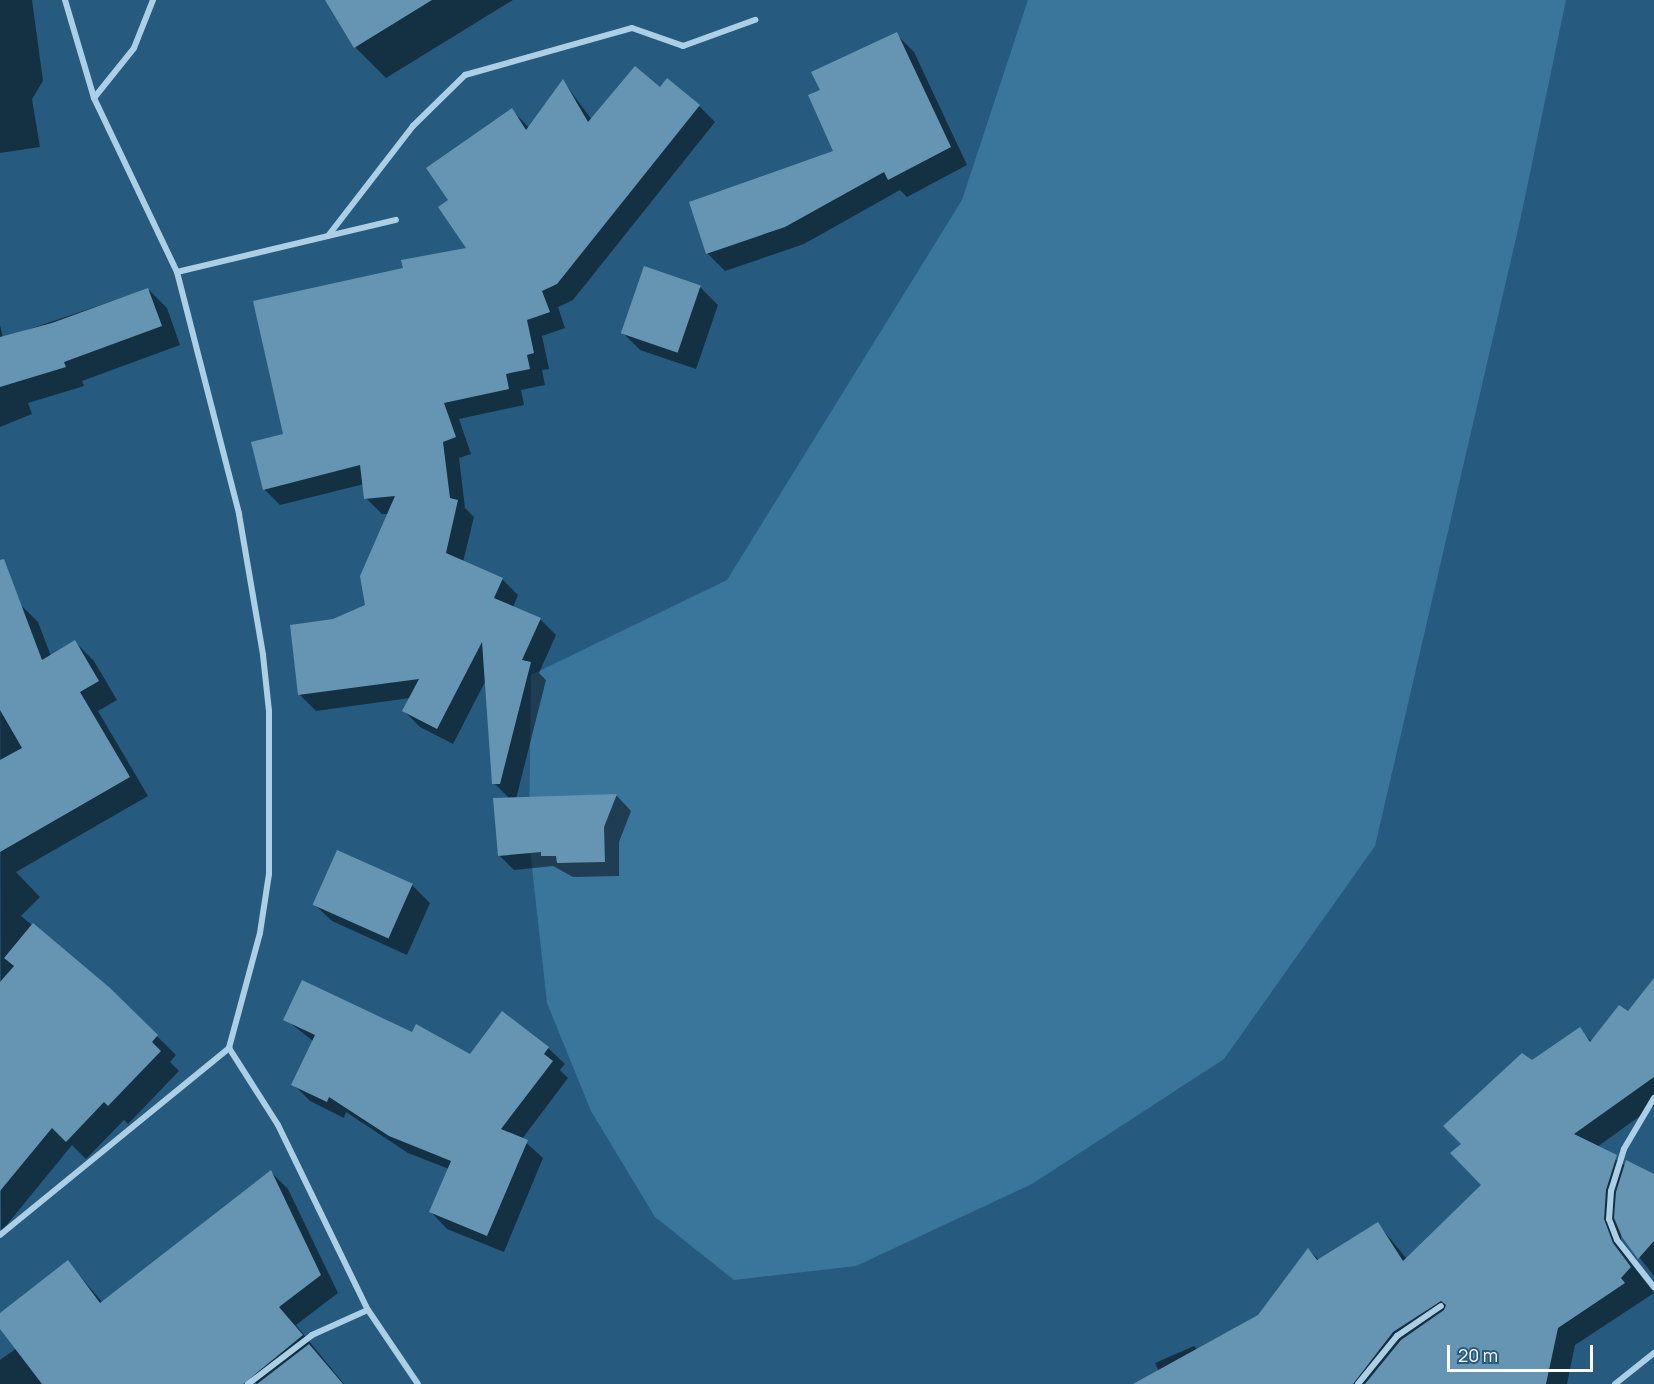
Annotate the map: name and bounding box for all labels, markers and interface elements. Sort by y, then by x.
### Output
scale bar [1450,1333,1596,1371]
text: 20 m [1458,1343,1498,1367]

